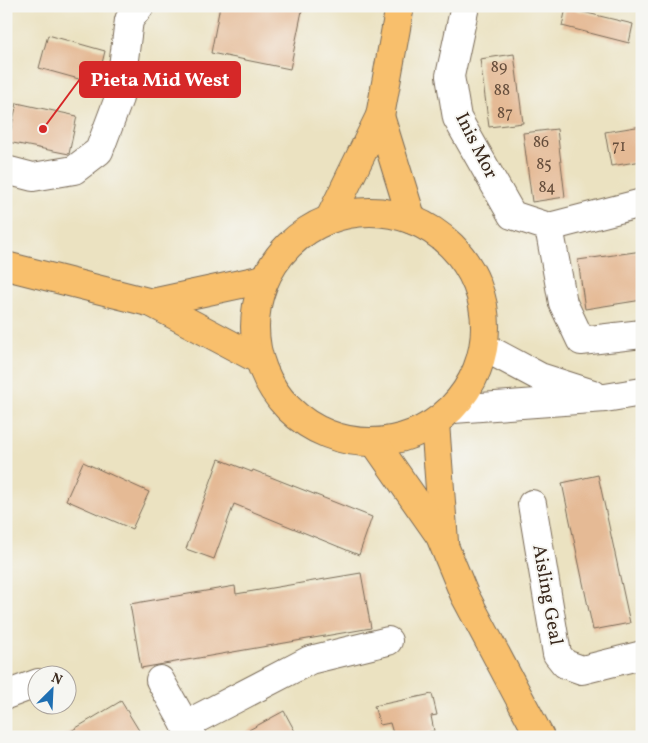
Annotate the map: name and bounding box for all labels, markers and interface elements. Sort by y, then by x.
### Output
house number: 89 [491,57,507,79]
callout: Pieta Mid West [80,62,240,97]
text: Pieta Mid West [90,67,230,95]
house number: 88 [494,80,510,102]
house number: 87 [497,103,513,125]
street label: Inis Mor [448,108,504,184]
house number: 86 [533,132,549,154]
house number: 71 [612,136,626,158]
house number: 85 [536,154,552,176]
house number: 84 [538,177,556,199]
street label: Aisling Geal [525,543,569,648]
north arrow [28,666,78,716]
text: N [48,669,65,690]

